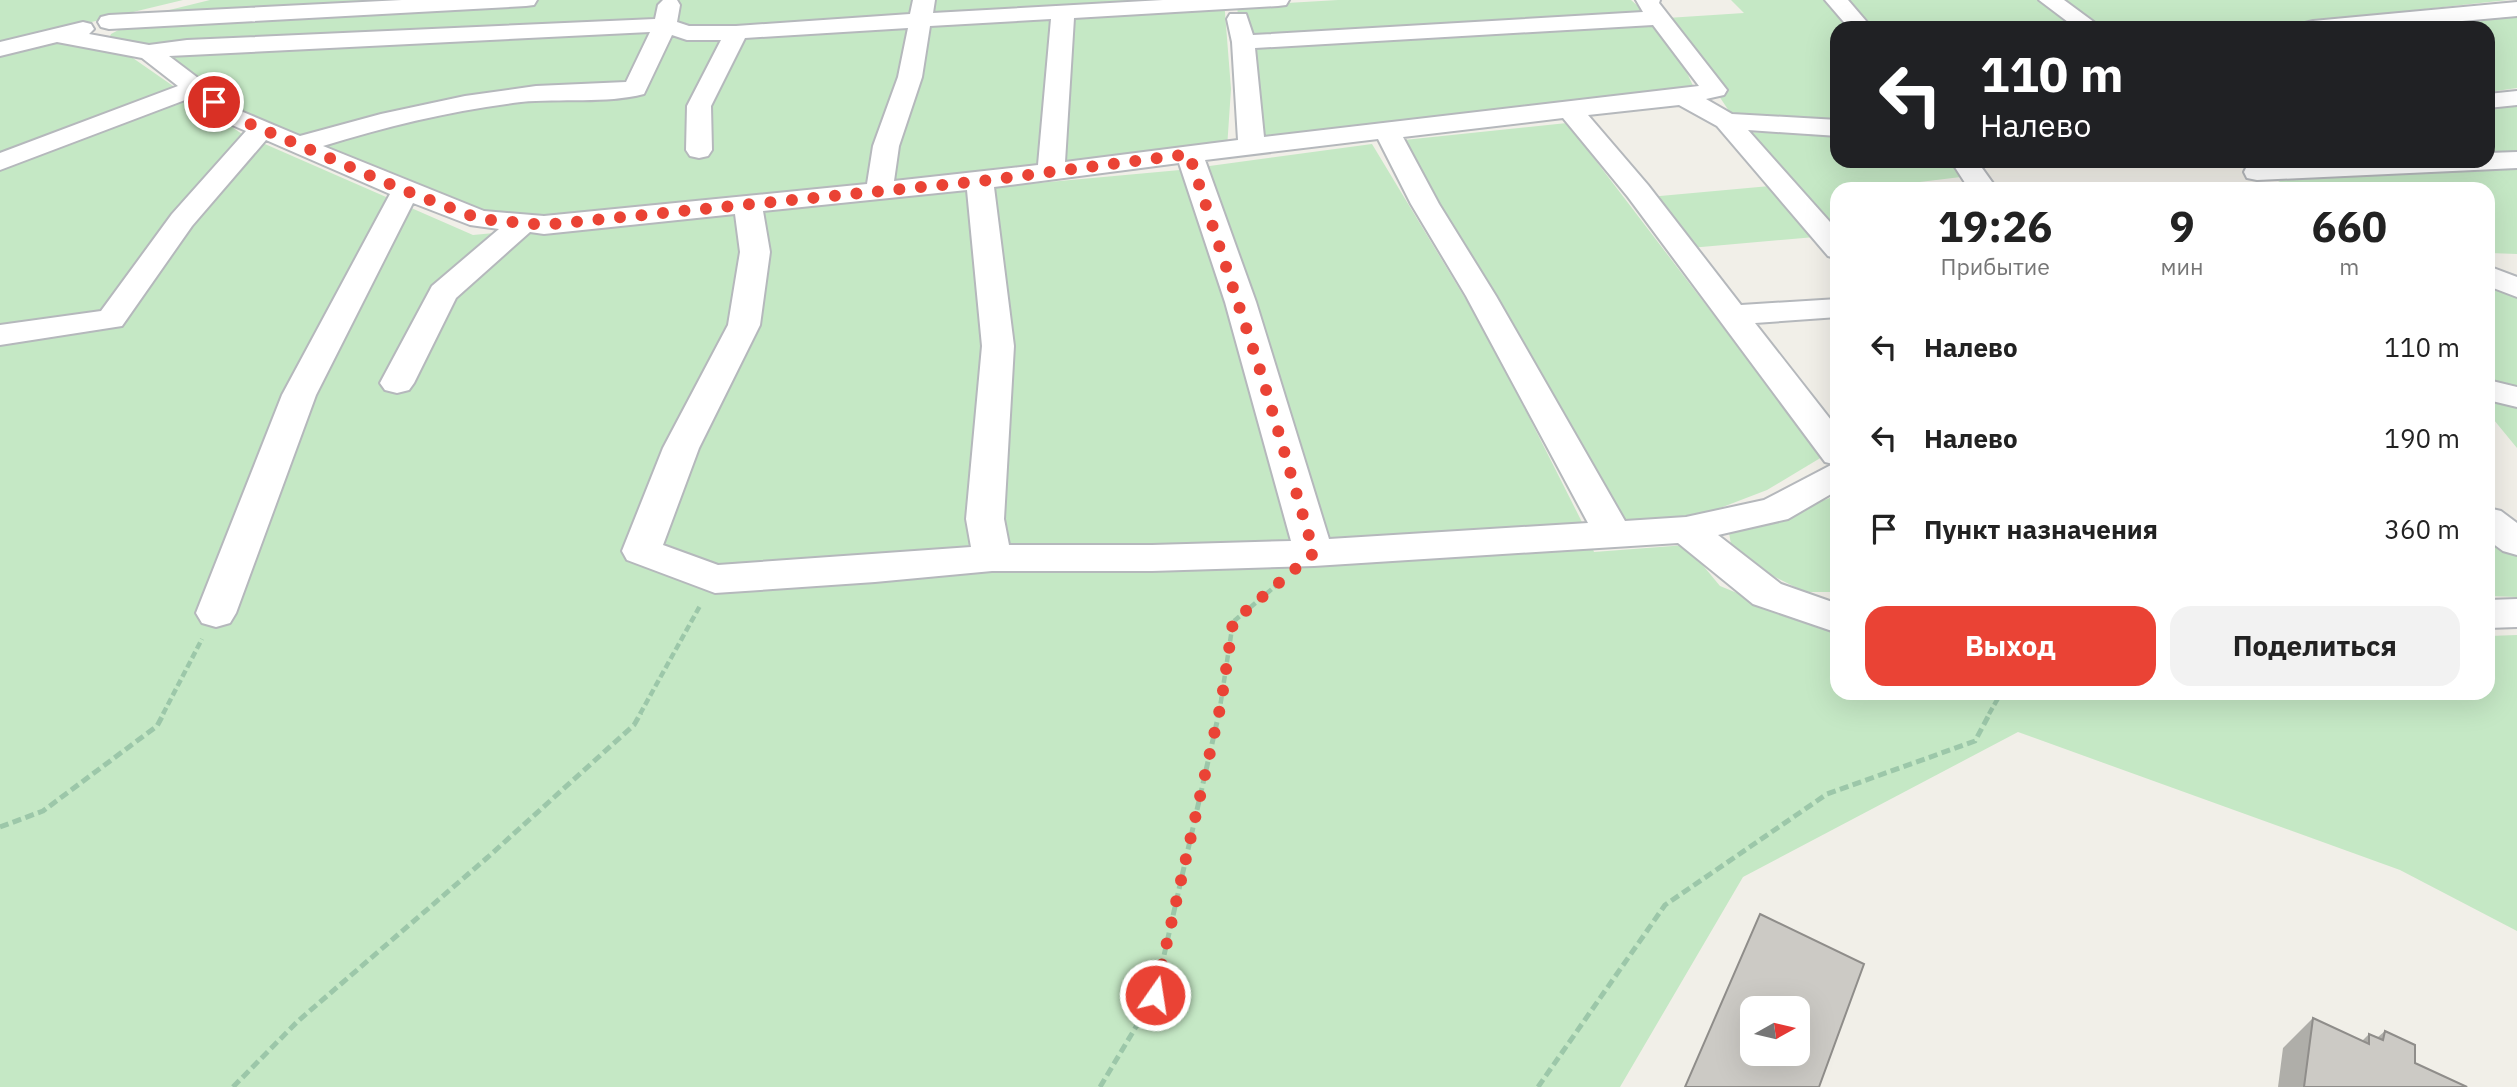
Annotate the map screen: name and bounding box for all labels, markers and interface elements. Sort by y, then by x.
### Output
text: 110 m [1980,42,2124,105]
icon: left [1865,49,1956,140]
pin [184,72,244,132]
icon: arrive [195,83,233,121]
text: Налево [1980,104,2091,146]
text: 19:26 [1938,199,2053,254]
text: 9 [2169,199,2195,254]
text: 660 [2311,199,2387,254]
text: Прибытие [1941,251,2050,281]
text: мин [2160,251,2204,281]
text: m [2339,251,2359,281]
icon: left [1865,328,1903,366]
text: Налево [1924,330,2018,364]
text: 110 m [2384,330,2460,364]
icon: left [1865,419,1903,457]
text: Налево [1924,421,2018,455]
text: 190 m [2384,421,2460,455]
icon: arrive [1865,510,1903,548]
text: Пункт назначения [1924,512,2158,546]
text: 360 m [2384,512,2460,546]
button: Выход [1865,606,2156,686]
button: Поделиться [2170,606,2460,686]
position arrow [1118,958,1192,1032]
north arrow [1740,996,1810,1066]
map controls [1740,996,1810,1066]

